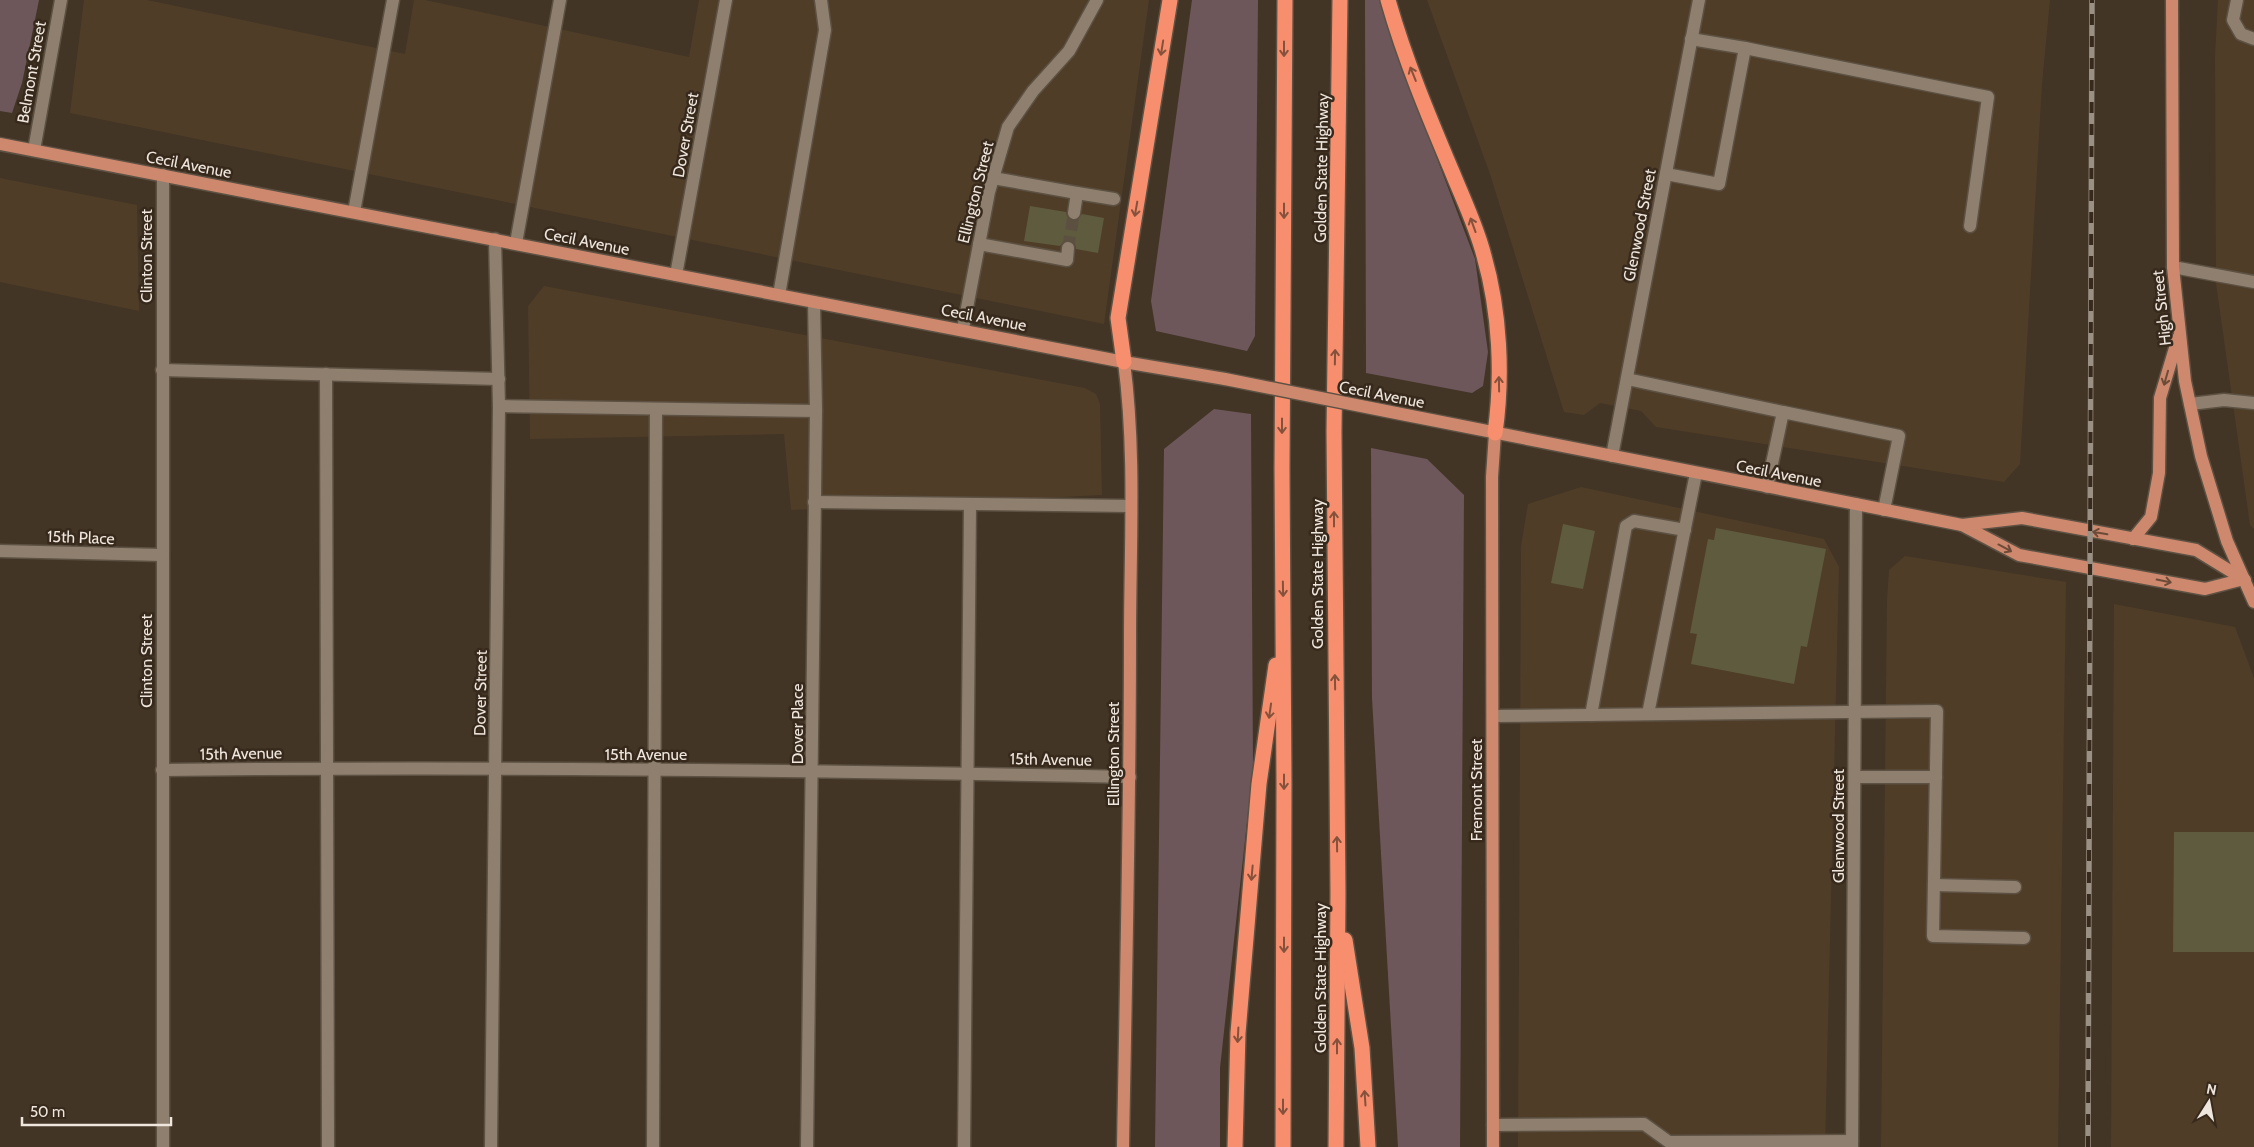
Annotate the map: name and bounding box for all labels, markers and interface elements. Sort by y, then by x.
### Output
street label: Belmont Street [13,19,50,125]
one-way arrow [1157,40,1167,56]
one-way arrow [1280,40,1289,56]
one-way arrow [1407,67,1417,82]
street label: Dover Street [669,91,702,179]
street label: Golden State Highway [1311,93,1332,243]
street label: Ellington Street [954,139,997,245]
street label: Cecil Avenue [145,147,233,182]
street label: Glenwood Street [1619,167,1660,283]
one-way arrow [1131,200,1141,216]
one-way arrow [1279,202,1289,219]
street label: Clinton Street [137,209,156,303]
one-way arrow [1468,218,1477,233]
street label: Cecil Avenue [543,224,631,259]
street label: High Street [2148,269,2175,347]
street label: Cecil Avenue [940,300,1028,335]
one-way arrow [1330,349,1340,366]
one-way arrow [2161,369,2171,385]
street label: Cecil Avenue [1338,377,1426,412]
one-way arrow [1494,377,1504,393]
one-way arrow [1277,418,1287,434]
street label: Cecil Avenue [1735,456,1823,491]
street label: Golden State Highway [1308,499,1327,649]
one-way arrow [1329,512,1339,528]
street label: 15th Place [47,527,115,548]
one-way arrow [2092,528,2108,538]
one-way arrow [1998,543,2013,553]
one-way arrow [2155,577,2171,587]
one-way arrow [1279,580,1288,596]
street label: Clinton Street [137,614,156,708]
street label: Dover Street [470,649,491,736]
one-way arrow [1331,674,1340,690]
street label: Dover Place [788,684,807,764]
street label: Ellington Street [1104,701,1123,806]
one-way arrow [1264,703,1274,719]
street label: Fremont Street [1467,738,1486,841]
street label: 15th Avenue [200,743,282,764]
street label: 15th Avenue [605,745,687,764]
street label: 15th Avenue [1010,749,1092,770]
street label: Glenwood Street [1829,768,1848,883]
one-way arrow [1279,774,1289,790]
one-way arrow [1332,837,1342,853]
one-way arrow [1247,865,1256,881]
street label: Golden State Highway [1311,903,1330,1053]
one-way arrow [1279,936,1289,953]
one-way arrow [1233,1026,1243,1043]
one-way arrow [1332,1038,1342,1054]
north arrow [2184,1077,2234,1127]
text: N [2205,1079,2218,1099]
one-way arrow [1361,1091,1370,1107]
scale bar [22,1094,171,1126]
one-way arrow [1278,1099,1288,1115]
text: 50 m [30,1103,65,1121]

